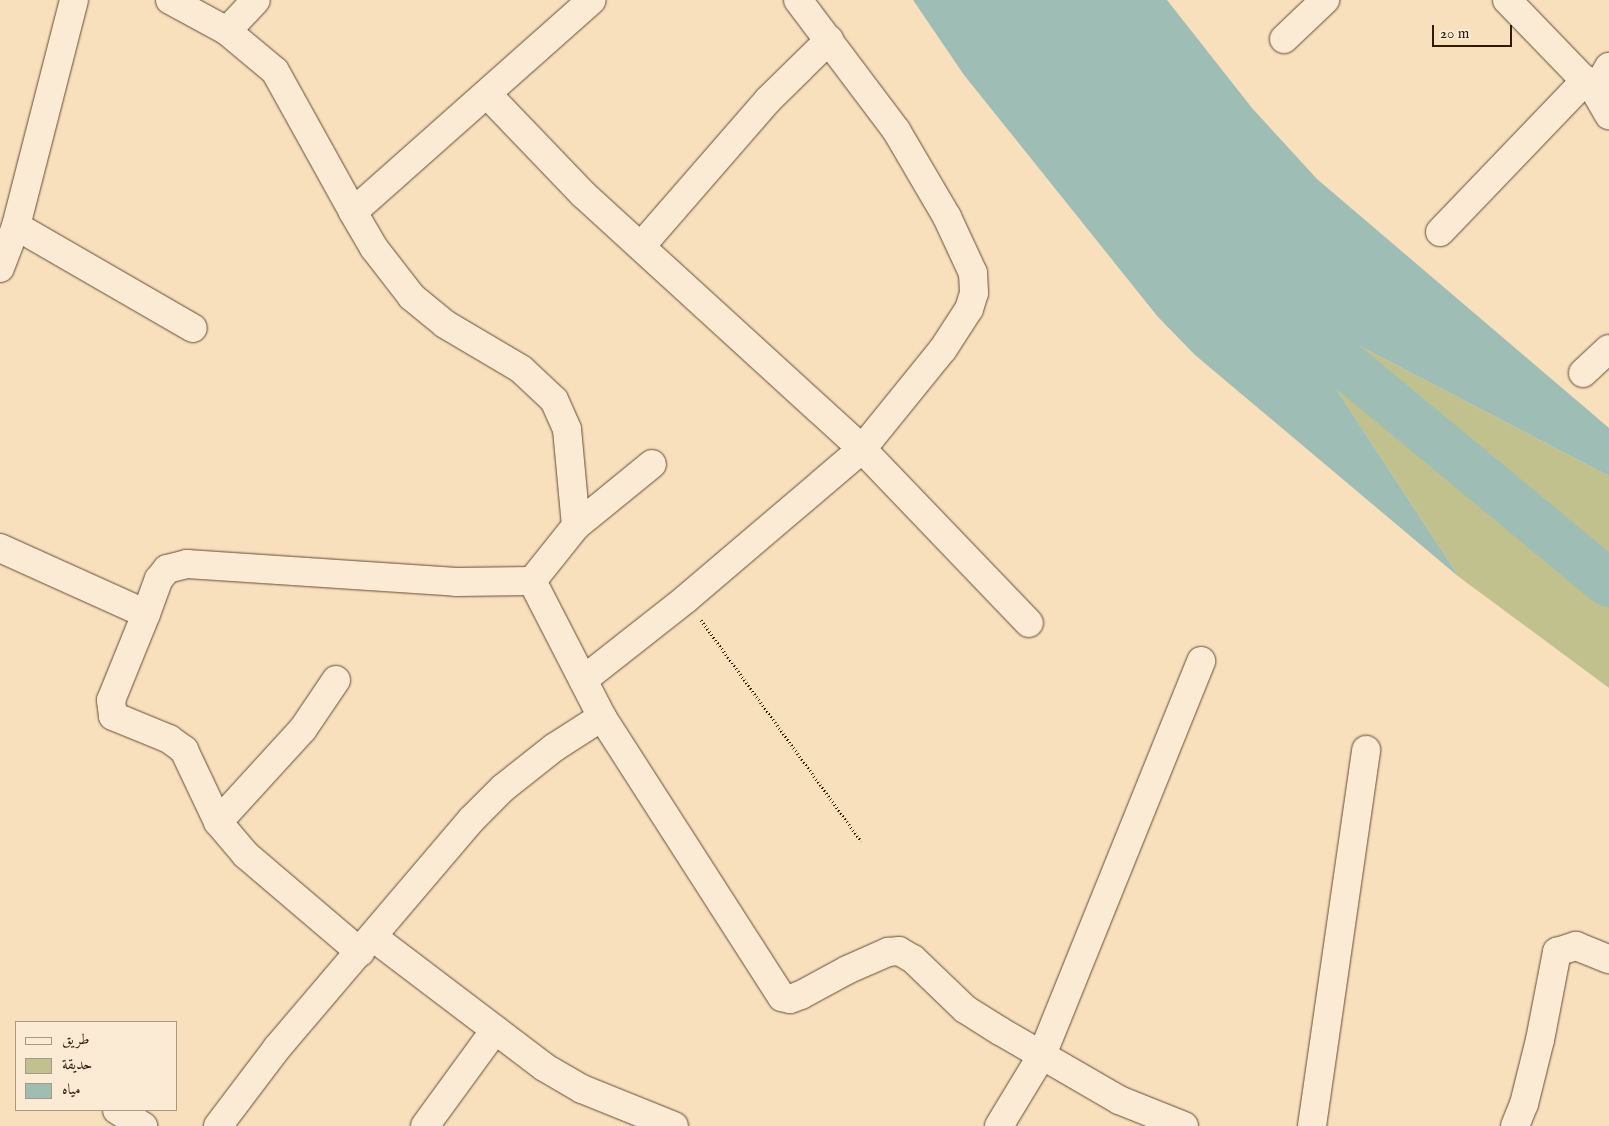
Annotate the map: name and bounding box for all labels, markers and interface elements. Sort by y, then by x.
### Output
scale bar [1434,15,1514,47]
text: 20 m [1440,24,1469,43]
legend [15,1021,178,1111]
text: طريق [62,1030,89,1049]
text: حديقة [62,1055,92,1074]
text: مياه [62,1080,80,1099]

